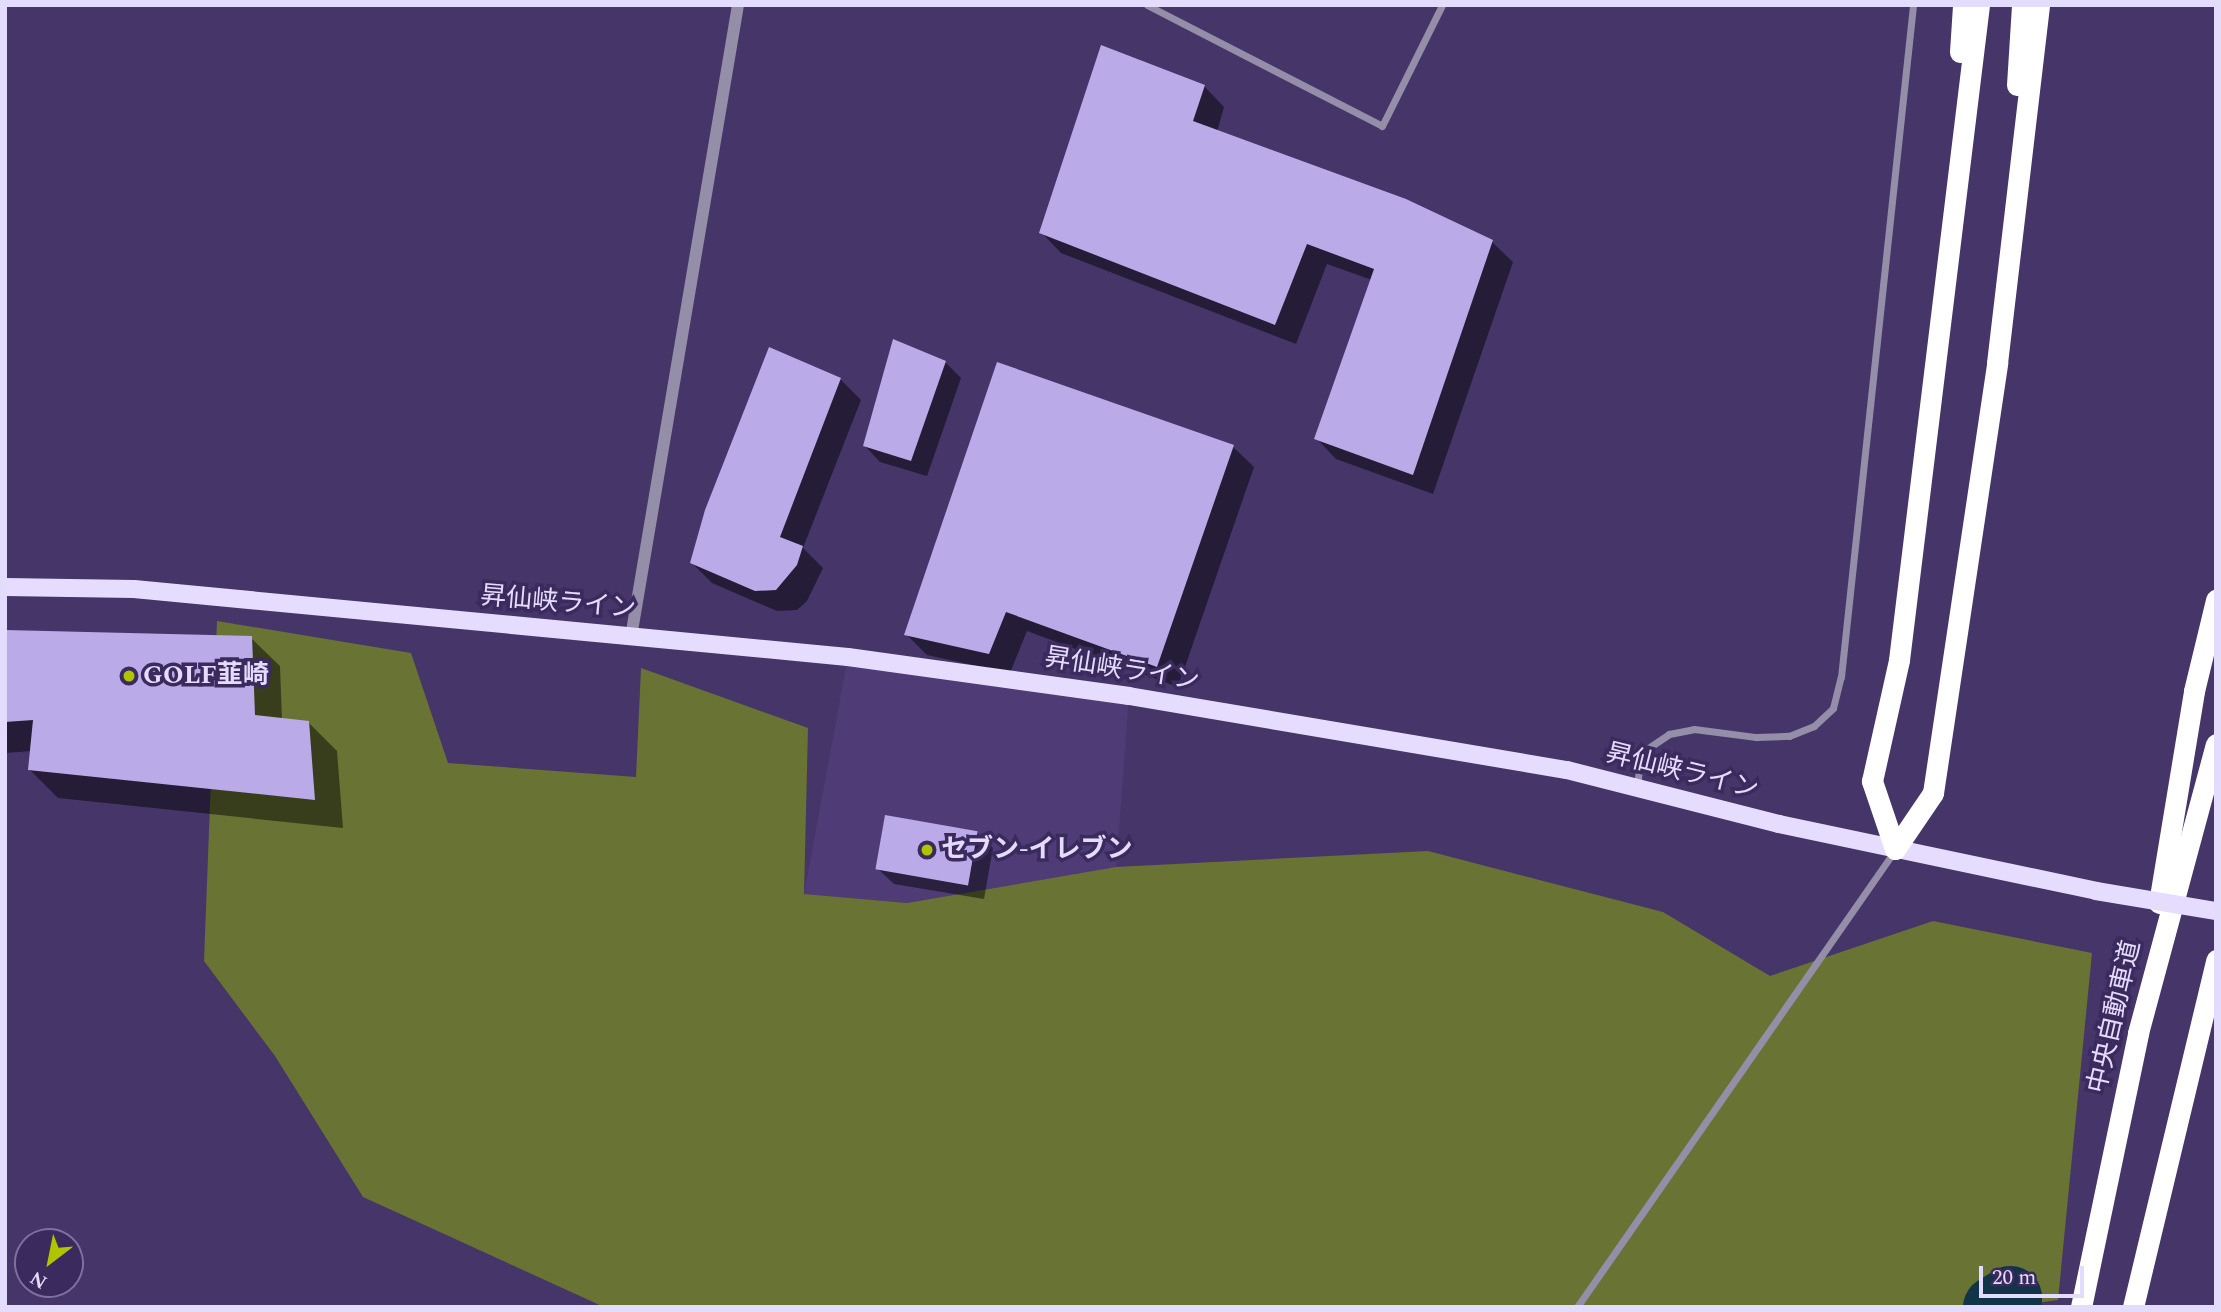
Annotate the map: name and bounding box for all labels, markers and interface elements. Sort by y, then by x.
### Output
street label: 昇仙峡ライン [479,581,637,625]
street label: 昇仙峡ライン [1043,642,1201,698]
place label: GOLF韮崎 [143,660,269,692]
marker: GOLF韮崎 [121,668,137,684]
street label: 昇仙峡ライン [1603,738,1761,806]
place label: セブン-イレブン [941,834,1133,866]
marker: セブン-イレブン [919,842,935,858]
street label: 中央自動車道 [2082,937,2148,1097]
north arrow [14,1228,84,1298]
scale bar [1983,1252,2088,1296]
text: 20 m [1992,1262,2036,1294]
text: N [24,1263,53,1296]

